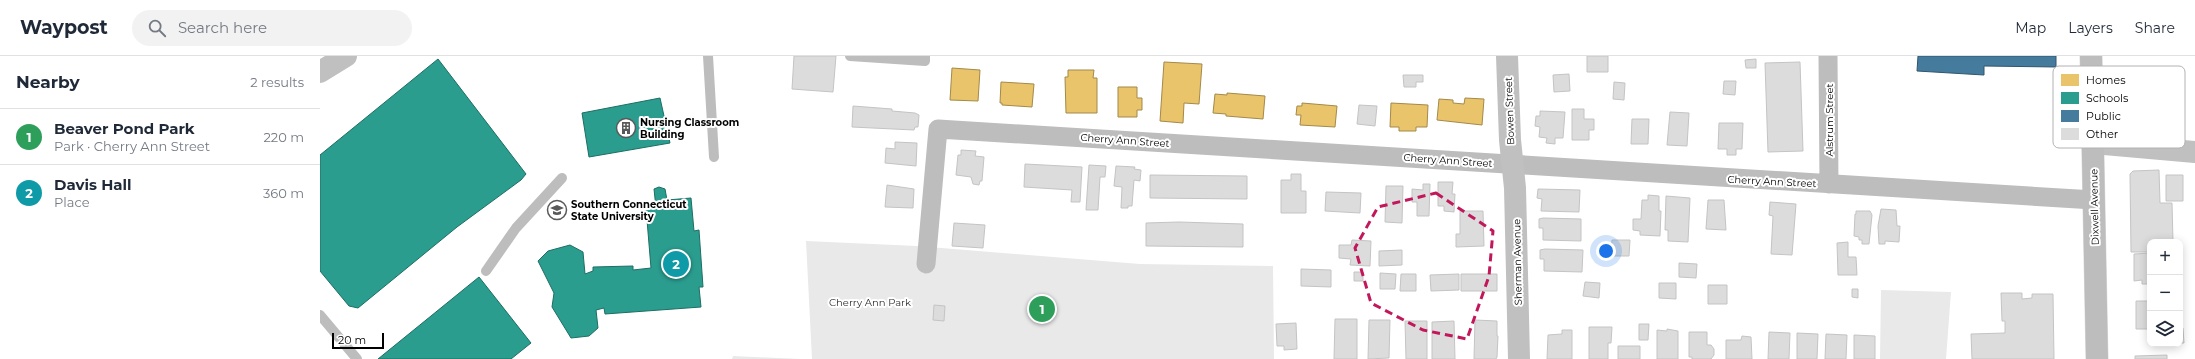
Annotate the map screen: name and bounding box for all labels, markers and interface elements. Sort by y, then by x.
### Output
search box [132,10,412,46]
text: Waypost [20,16,108,39]
icon: search [146,17,168,39]
text: Search here [178,18,267,37]
text: Map [2015,19,2046,37]
text: Layers [2068,19,2113,37]
text: Share [2135,19,2175,37]
legend [2053,66,2185,148]
text: Nearby [16,72,80,92]
text: Homes [2086,73,2126,87]
text: 2 results [250,74,304,90]
street label: Bowen Street [1502,77,1517,145]
street label: Alstrum Street [1823,84,1836,157]
text: Schools [2086,91,2129,105]
text: Public [2086,109,2121,123]
place label: Nursing Classroom Building [640,116,739,141]
building icon: Nursing Classroom Building [615,117,637,139]
text: Beaver Pond Park [54,119,195,138]
text: Other [2086,127,2118,141]
text: 1 [26,129,32,145]
text: 220 m [263,129,304,145]
street label: Cherry Ann Street [1080,131,1170,150]
text: Park · Cherry Ann Street [54,138,210,154]
street label: Cherry Ann Street [1403,151,1493,170]
street label: Dixwell Avenue [2087,169,2102,245]
street label: Cherry Ann Street [1727,173,1817,190]
text: Davis Hall [54,175,132,194]
text: 2 [25,185,33,201]
text: 360 m [263,185,304,201]
text: Place [54,194,90,210]
place label: Southern Connecticut State University [571,198,687,223]
school or university icon: Southern Connecticut State University [546,199,568,221]
street label: Sherman Avenue [1510,219,1525,305]
map controls [2147,239,2183,347]
button: + [2147,239,2183,275]
your location [1596,241,1616,261]
pin: 2 [663,249,689,279]
button: − [2147,275,2183,311]
pin: 1 [1029,294,1055,324]
park label: Cherry Ann Park [829,296,911,309]
button: layers [2147,311,2183,347]
scale bar [332,331,384,350]
text: 20 m [338,333,366,347]

